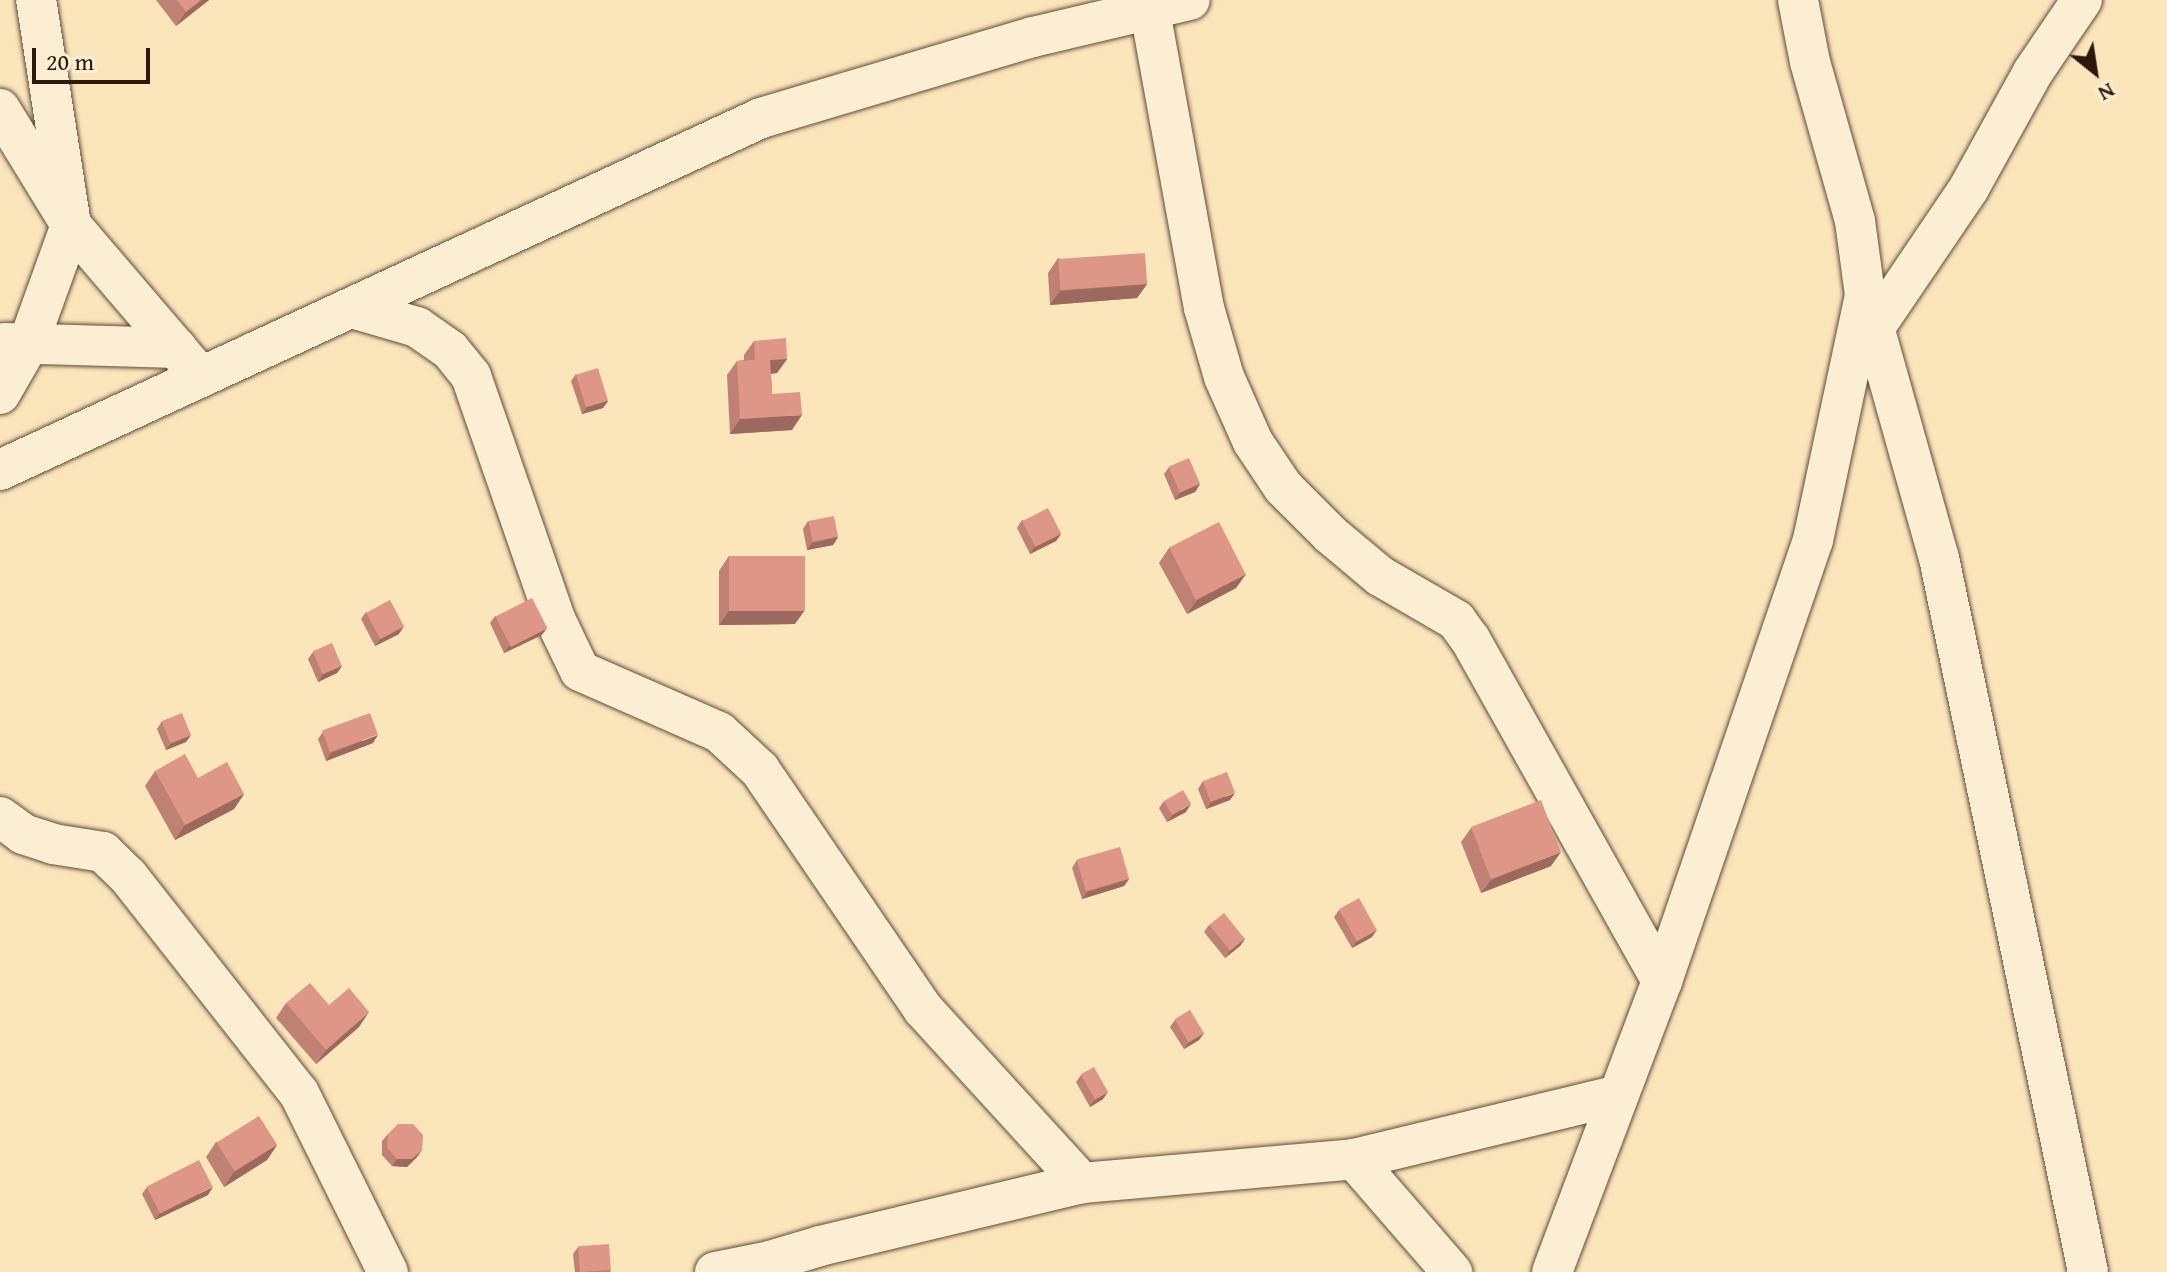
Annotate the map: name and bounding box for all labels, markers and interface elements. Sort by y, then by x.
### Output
scale bar [36,32,154,82]
north arrow [2055,32,2135,112]
text: 20 m [46,44,94,79]
text: N [2093,75,2121,110]

